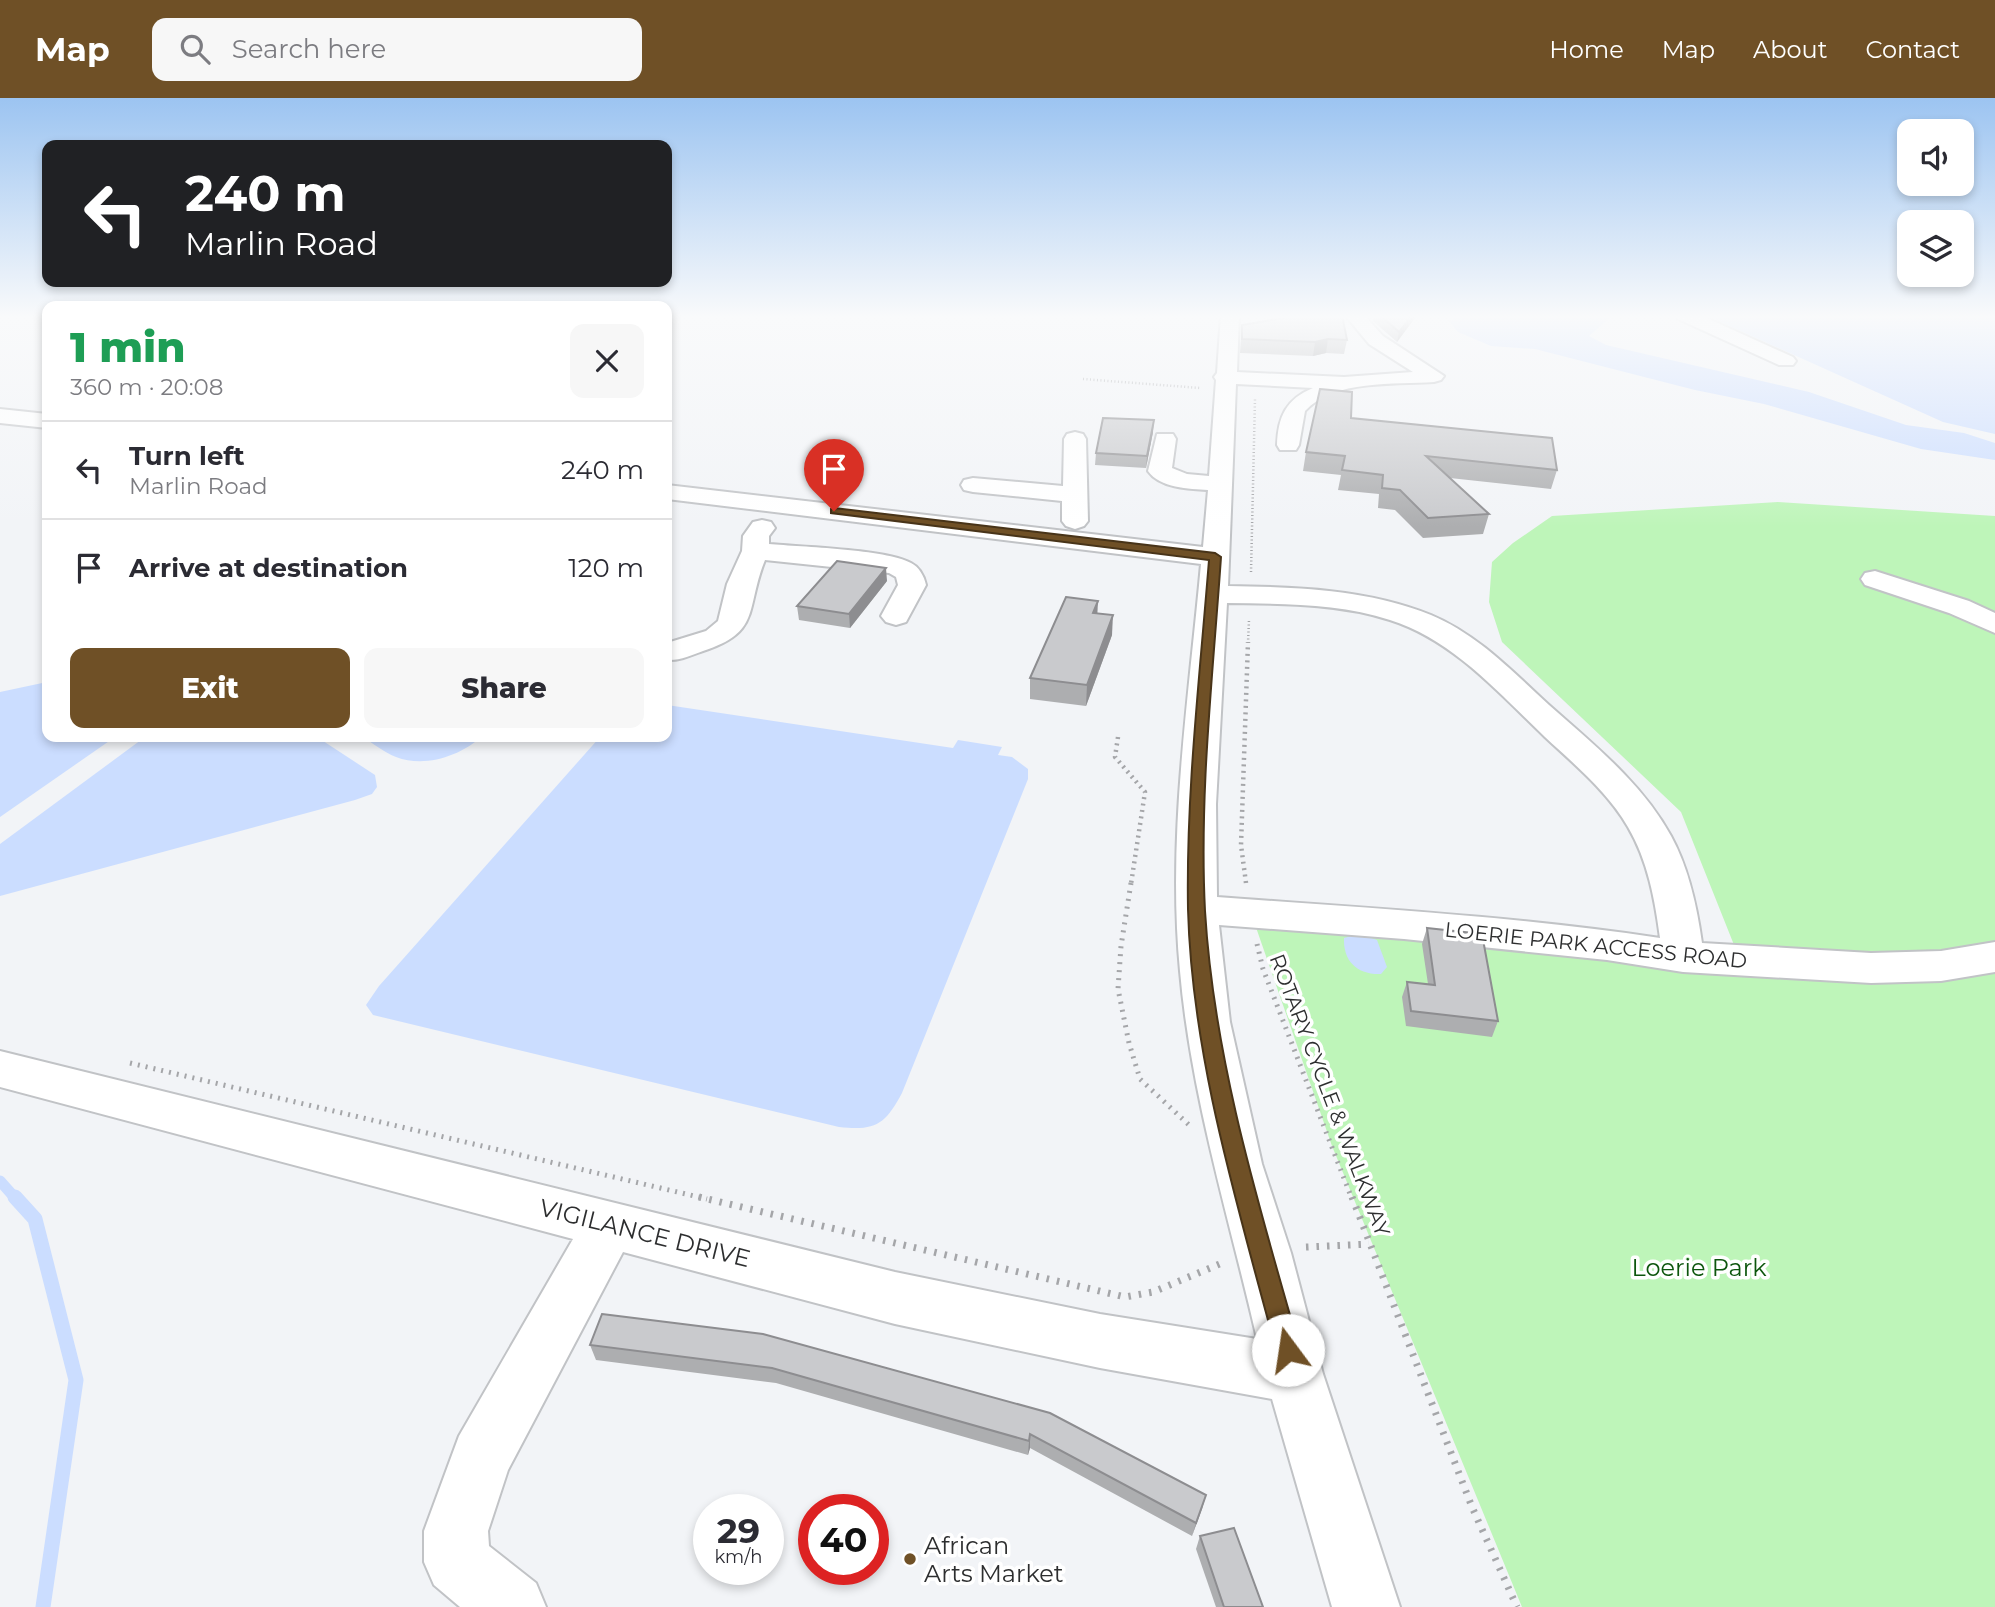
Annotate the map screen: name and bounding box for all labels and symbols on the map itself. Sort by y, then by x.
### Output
pin [804,439,864,511]
street label: LOERIE PARK ACCESS ROAD [1444,917,1748,973]
street label: ROTARY CYCLE & WALKWAY [1264,950,1396,1240]
street label: VIGILANCE DRIVE [537,1193,753,1273]
park label: Loerie Park [1632,1253,1767,1282]
position arrow [1251,1313,1325,1387]
speed limit sign: 40 [798,1494,889,1585]
place label: African Arts Market [924,1531,1064,1588]
marker: African Arts Market [902,1551,918,1567]

